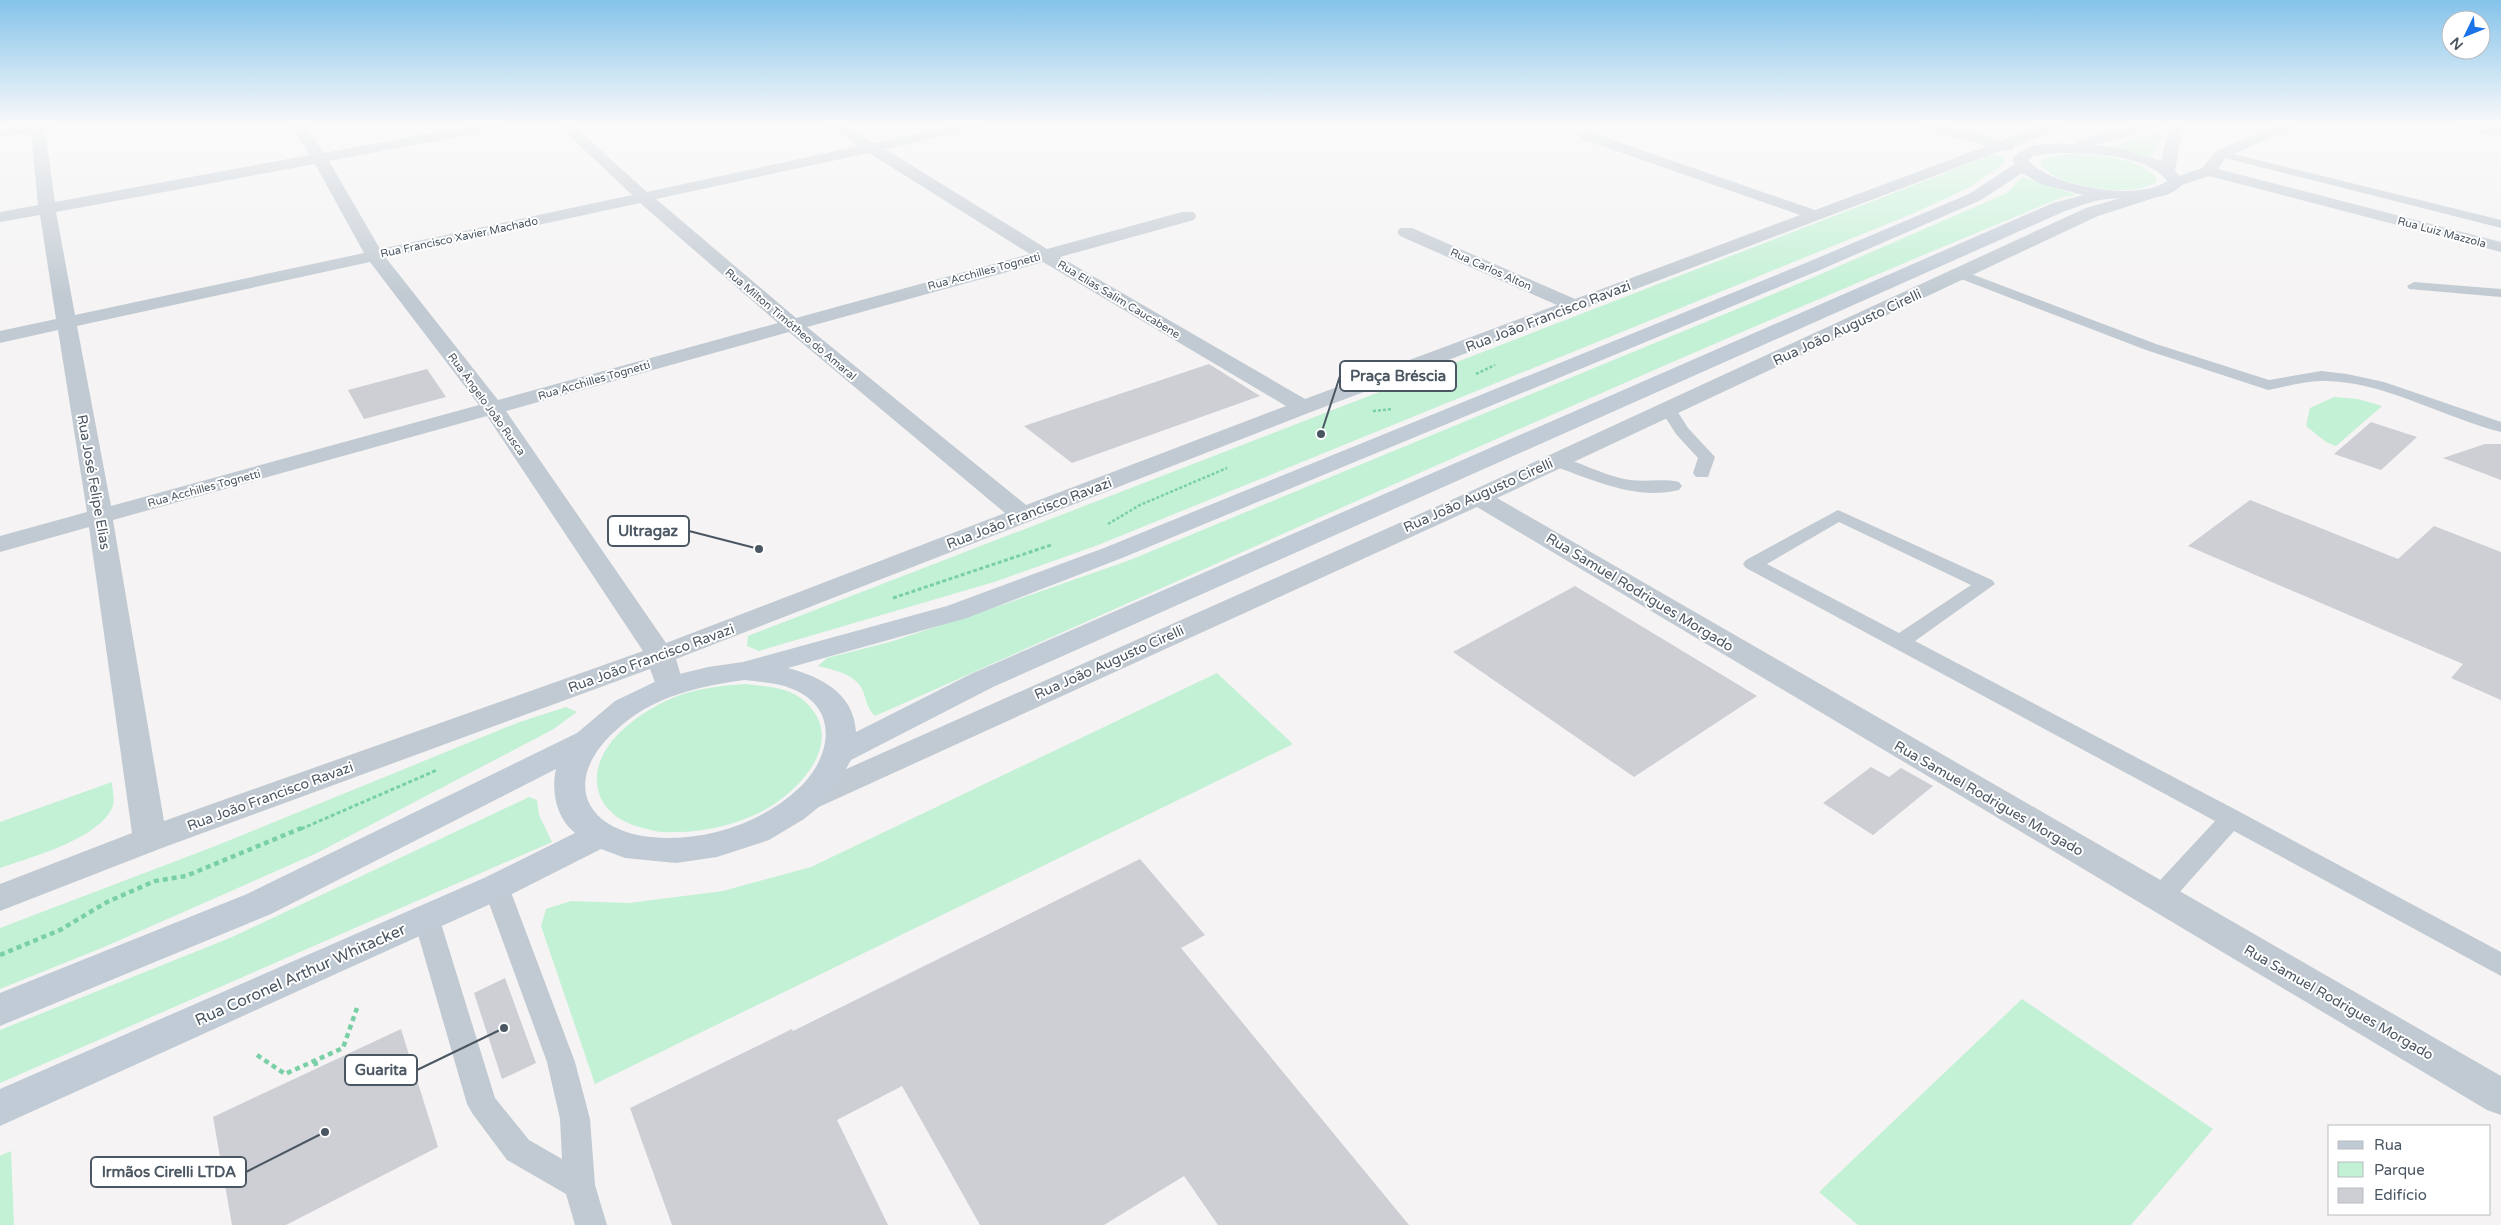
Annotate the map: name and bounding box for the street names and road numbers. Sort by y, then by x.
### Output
street label: Rua Francisco Xavier Machado [379,214,539,261]
street label: Rua Luiz Mazzola [2396,214,2488,251]
street label: Rua Carlos Alton [1448,246,1533,293]
street label: Rua Acchilles Tognetti [926,250,1042,293]
street label: Rua Elias Salim Caucabene [1055,258,1182,341]
street label: Rua Milton Timótheo do Amaral [723,266,859,383]
street label: Rua João Francisco Ravazi [1463,277,1633,356]
street label: Rua João Augusto Cirelli [1770,286,1924,369]
street label: Rua Ângelo João Rusca [445,351,528,458]
street label: Rua Acchilles Tognetti [536,358,652,403]
street label: Rua José Felipe Elias [73,413,114,551]
street label: Rua João Augusto Cirelli [1401,455,1556,536]
street label: Rua Acchilles Tognetti [146,467,262,510]
street label: Rua João Francisco Ravazi [944,474,1114,553]
street label: Rua Samuel Rodrigues Morgado [1543,530,1737,655]
street label: Rua João Francisco Ravazi [566,620,737,696]
street label: Rua João Augusto Cirelli [1032,622,1187,703]
street label: Rua Samuel Rodrigues Morgado [1891,737,2086,860]
street label: Rua João Francisco Ravazi [185,758,356,834]
street label: Rua Coronel Arthur Whitacker [192,919,410,1031]
street label: Rua Samuel Rodrigues Morgado [2241,941,2436,1064]

